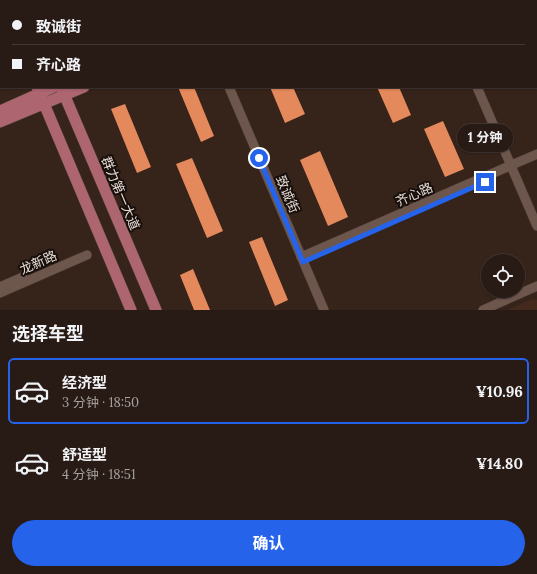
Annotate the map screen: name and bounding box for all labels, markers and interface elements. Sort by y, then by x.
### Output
text: 致诚街 [36,17,81,36]
text: 齐心路 [36,55,81,74]
callout: 1 分钟 [457,124,513,152]
text: 1 分钟 [468,129,502,146]
route start [250,149,268,167]
street label: 群力第一大道 [97,154,144,232]
street label: 致诚街 [272,173,303,215]
route end [476,173,494,191]
street label: 齐心路 [393,179,435,210]
street label: 龙新路 [17,247,59,278]
map controls [481,254,525,298]
button: locate [481,254,525,298]
text: 选择车型 [12,322,84,345]
icon: car [14,373,50,409]
text: 经济型 [62,373,107,392]
text: ¥10.96 [476,382,523,401]
text: 3 分钟 · 18:50 [62,394,139,411]
icon: car [14,445,50,481]
text: 舒适型 [62,445,107,464]
text: ¥14.80 [476,454,523,473]
text: 4 分钟 · 18:51 [62,466,136,483]
button: 确认 [12,520,525,566]

